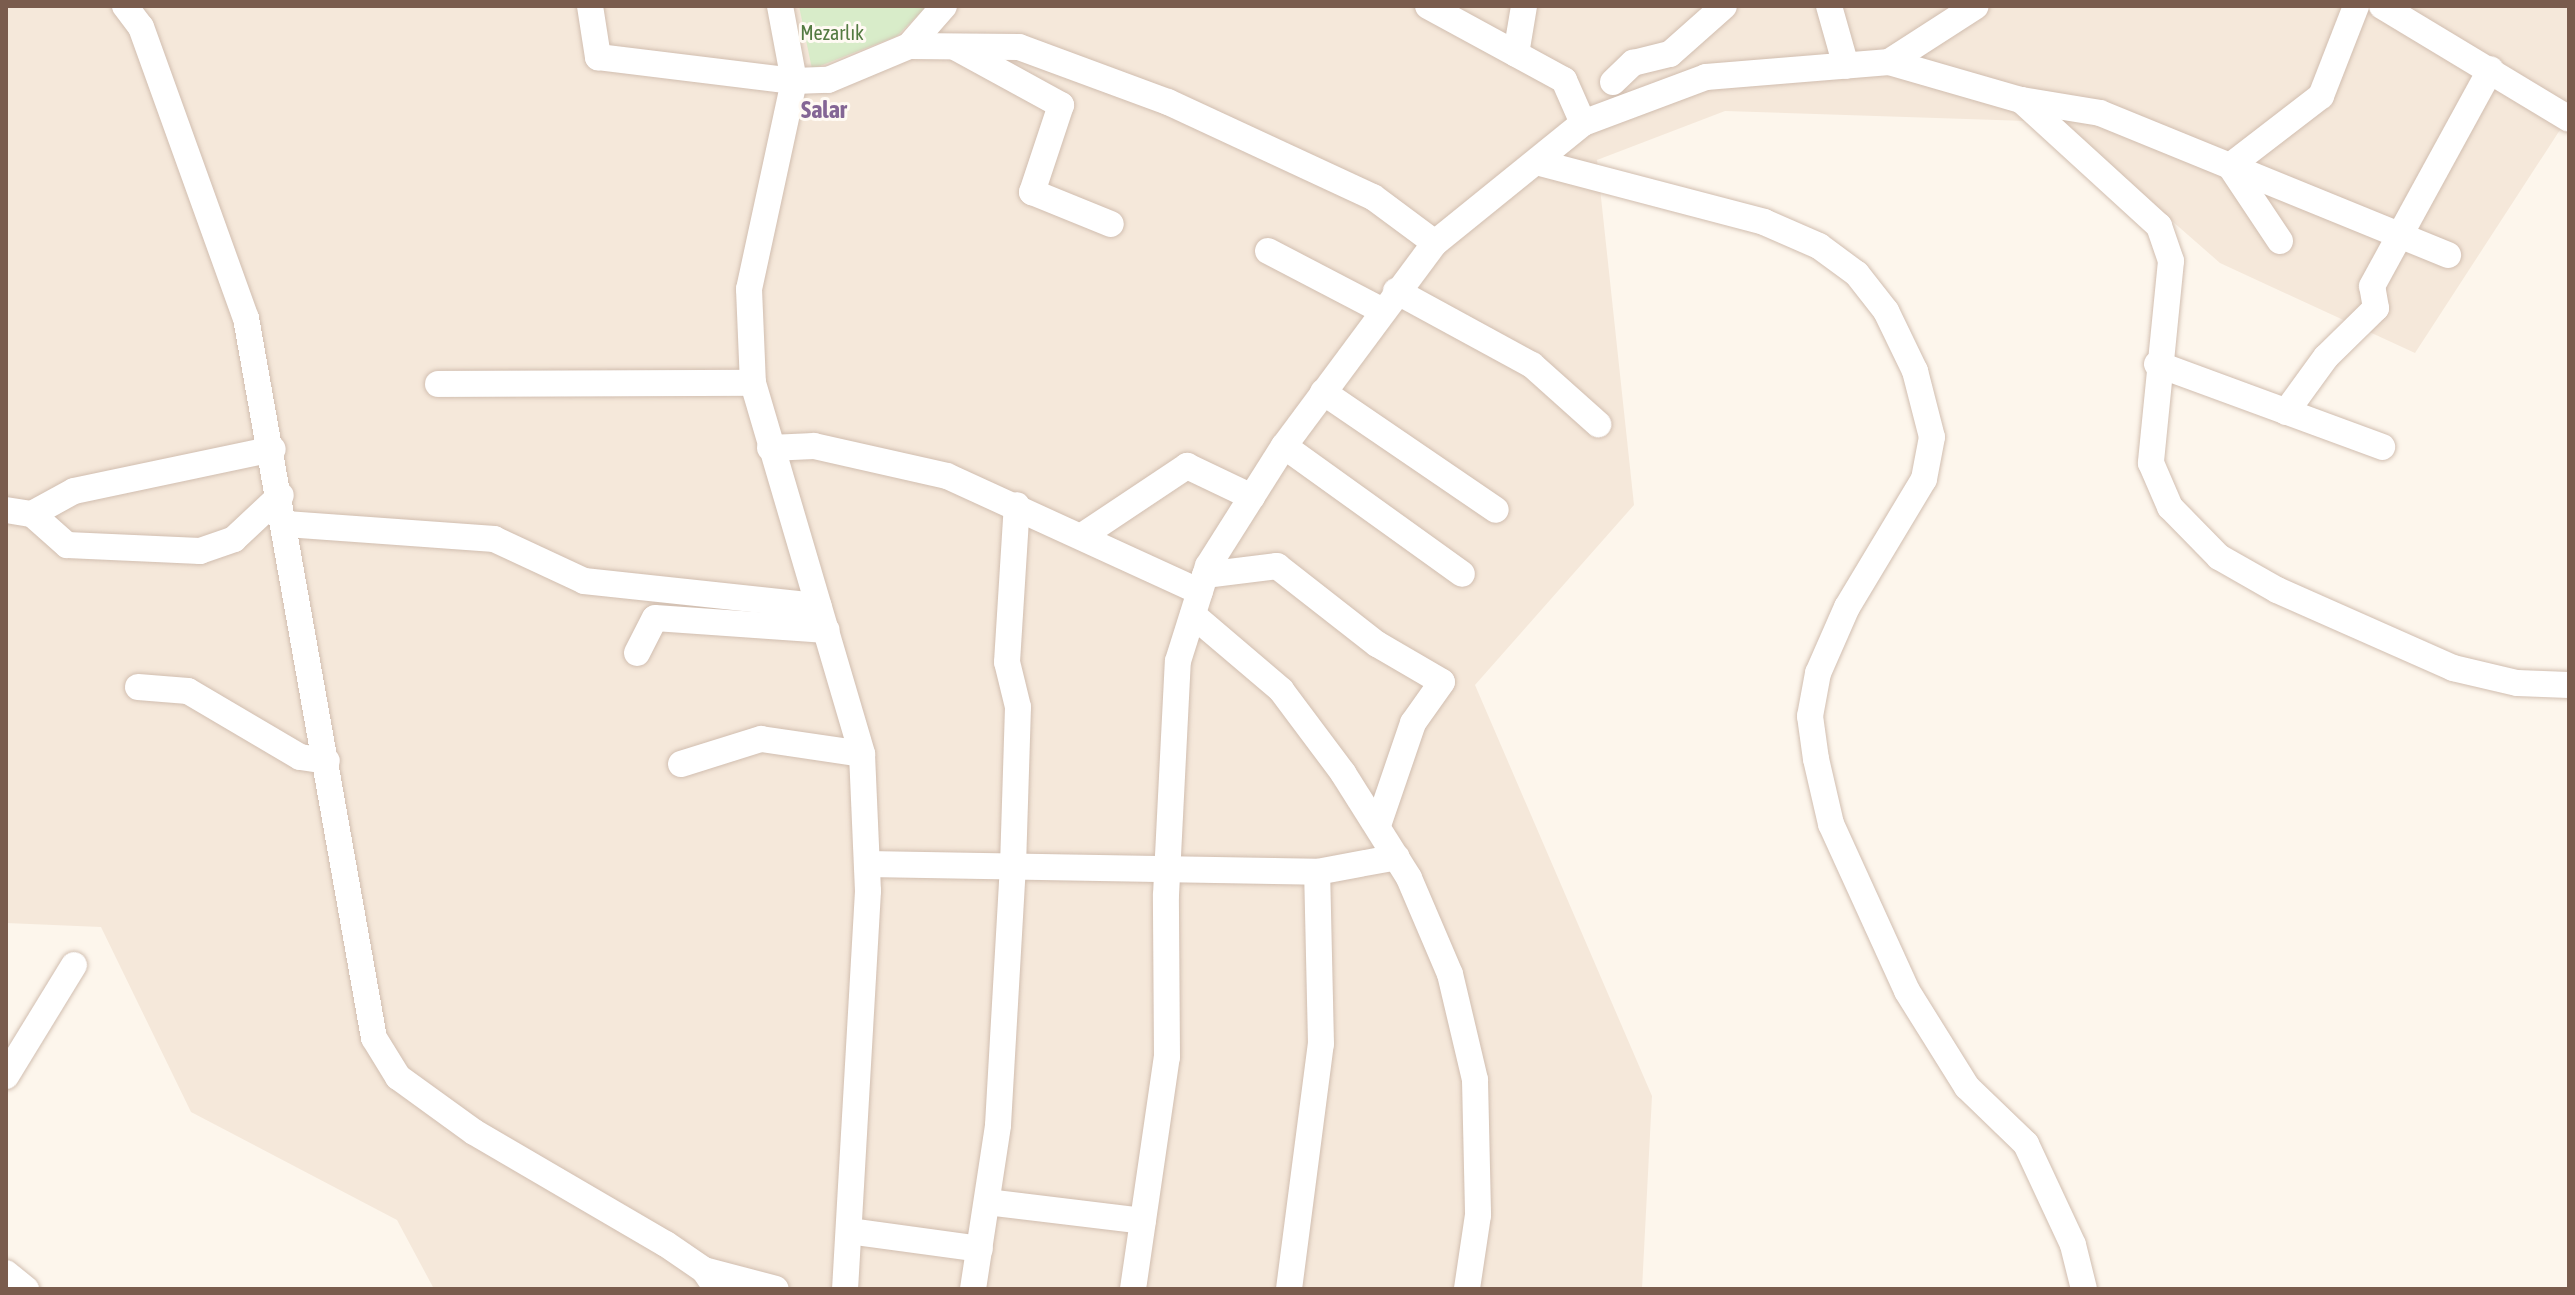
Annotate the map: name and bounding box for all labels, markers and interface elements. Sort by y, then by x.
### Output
park label: Mezarlık [800,20,864,44]
district label: Salar [801,96,847,124]

